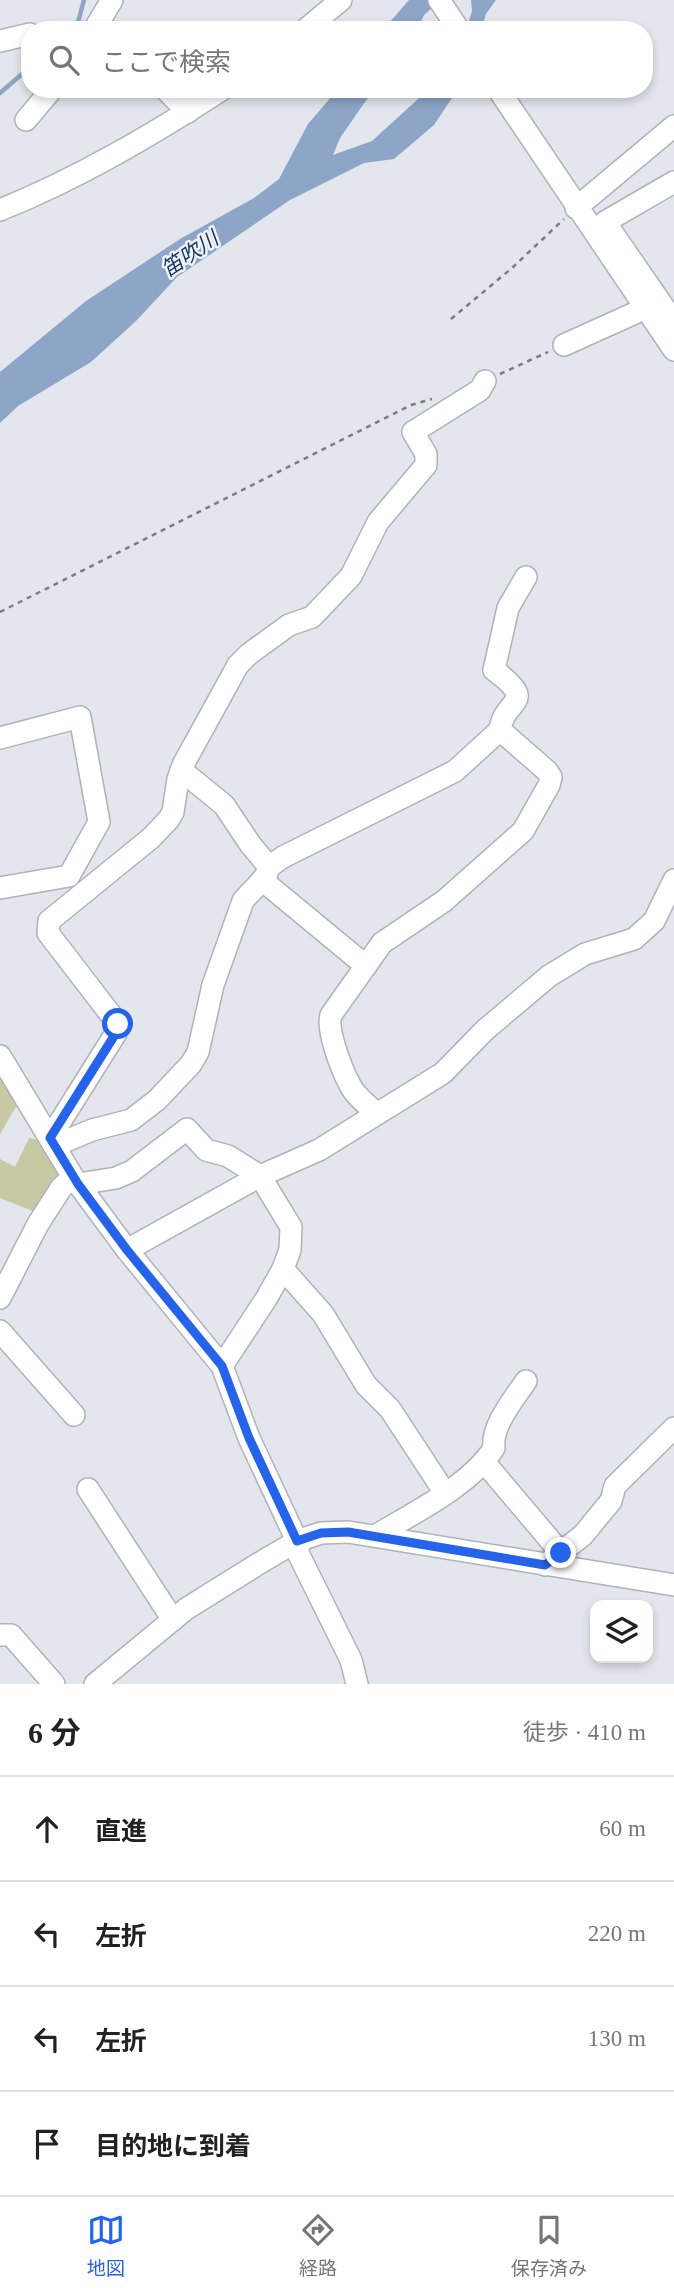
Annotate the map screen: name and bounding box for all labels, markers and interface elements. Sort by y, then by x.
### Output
search box [21,21,653,98]
icon: search [45,41,83,79]
text: ここで検索 [101,48,231,77]
water label: 笛吹川 [157,225,224,282]
route start [102,1008,133,1039]
route end [545,1537,576,1568]
map controls [590,1600,653,1663]
button: layers [590,1600,653,1663]
text: 6 分 [28,1716,81,1749]
text: 徒歩 · 410 m [523,1720,646,1745]
icon: ahead [28,1810,66,1848]
text: 60 m [599,1816,646,1841]
text: 直進 [95,1817,147,1846]
icon: left [28,1915,66,1953]
text: 220 m [588,1921,646,1946]
text: 左折 [95,1922,147,1951]
icon: left [28,2020,66,2058]
text: 130 m [588,2026,646,2051]
text: 左折 [95,2027,147,2056]
icon: arrive [28,2125,66,2163]
text: 目的地に到着 [95,2132,251,2161]
tab: 地図 [87,2211,125,2280]
tab: 経路 [299,2211,337,2280]
tab: 保存済み [511,2211,587,2280]

